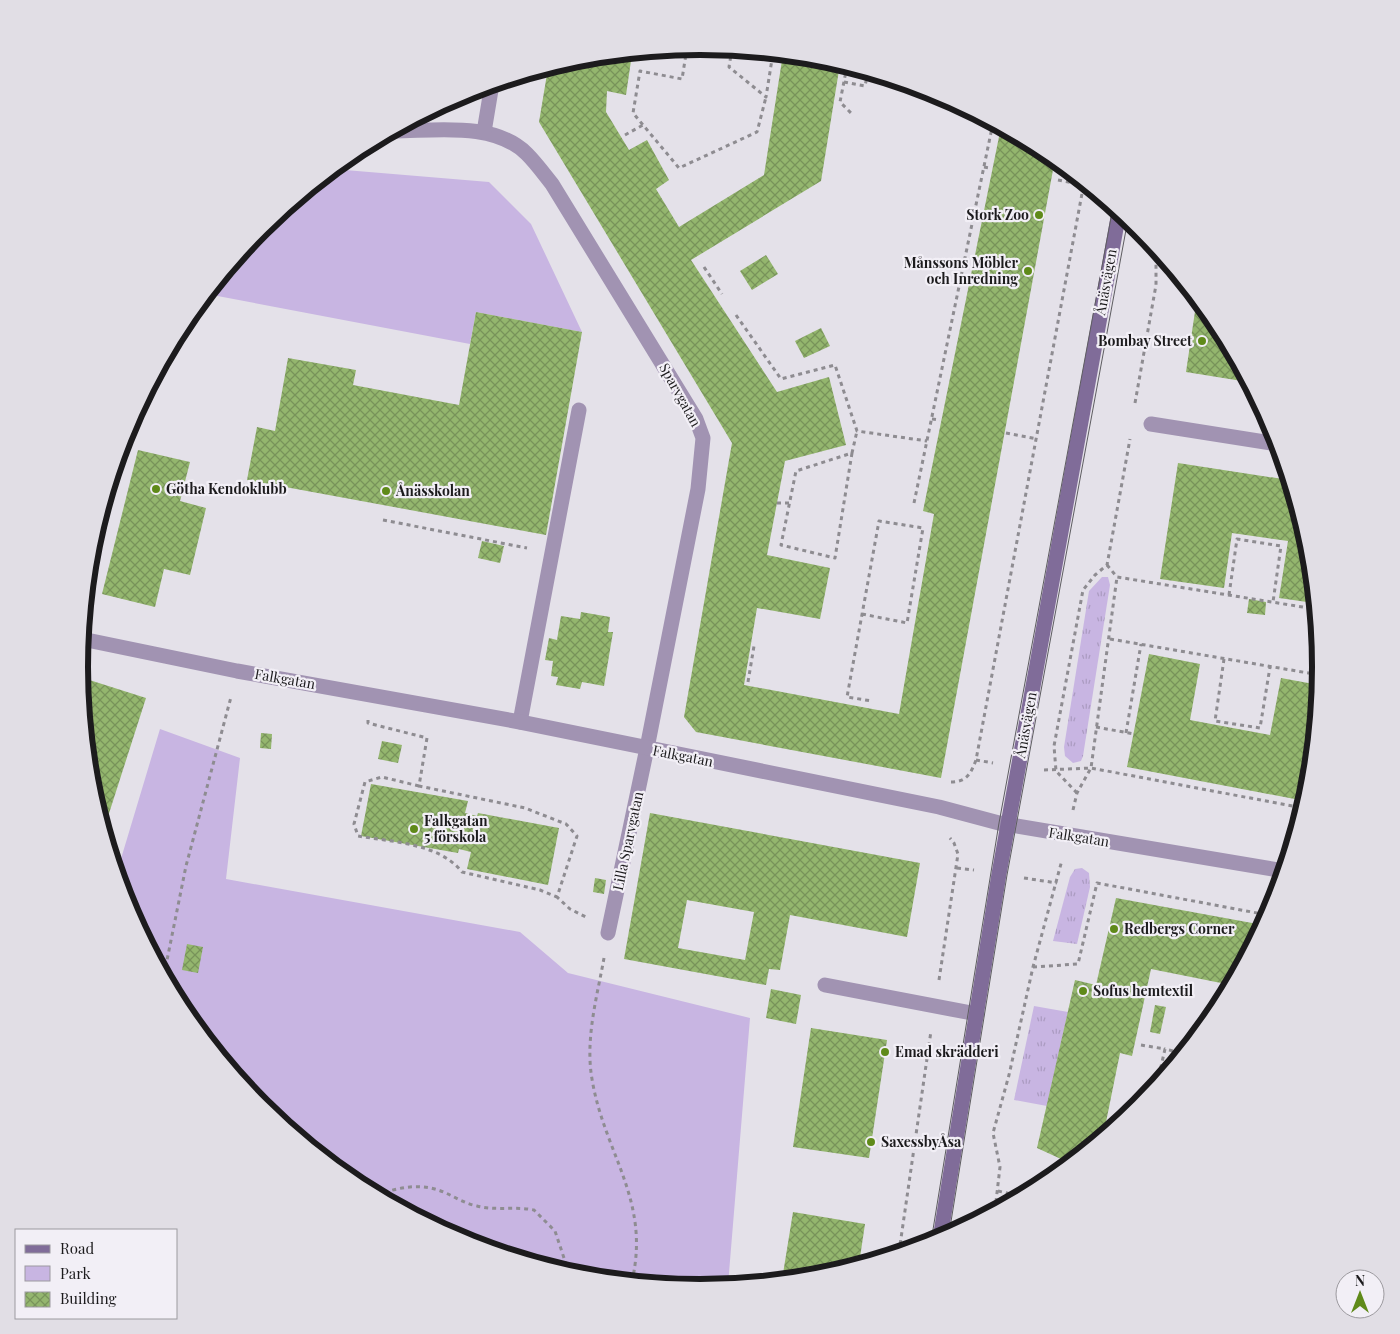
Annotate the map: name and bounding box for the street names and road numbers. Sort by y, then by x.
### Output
street label: Ånäsvägen [1090,247,1121,317]
street label: Sparvgatan [655,359,706,431]
street label: Falkgatan [253,664,317,693]
street label: Ånäsvägen [1010,690,1041,760]
street label: Falkgatan [651,740,715,771]
street label: Lilla Sparvgatan [608,789,647,892]
street label: Falkgatan [1047,822,1111,851]

